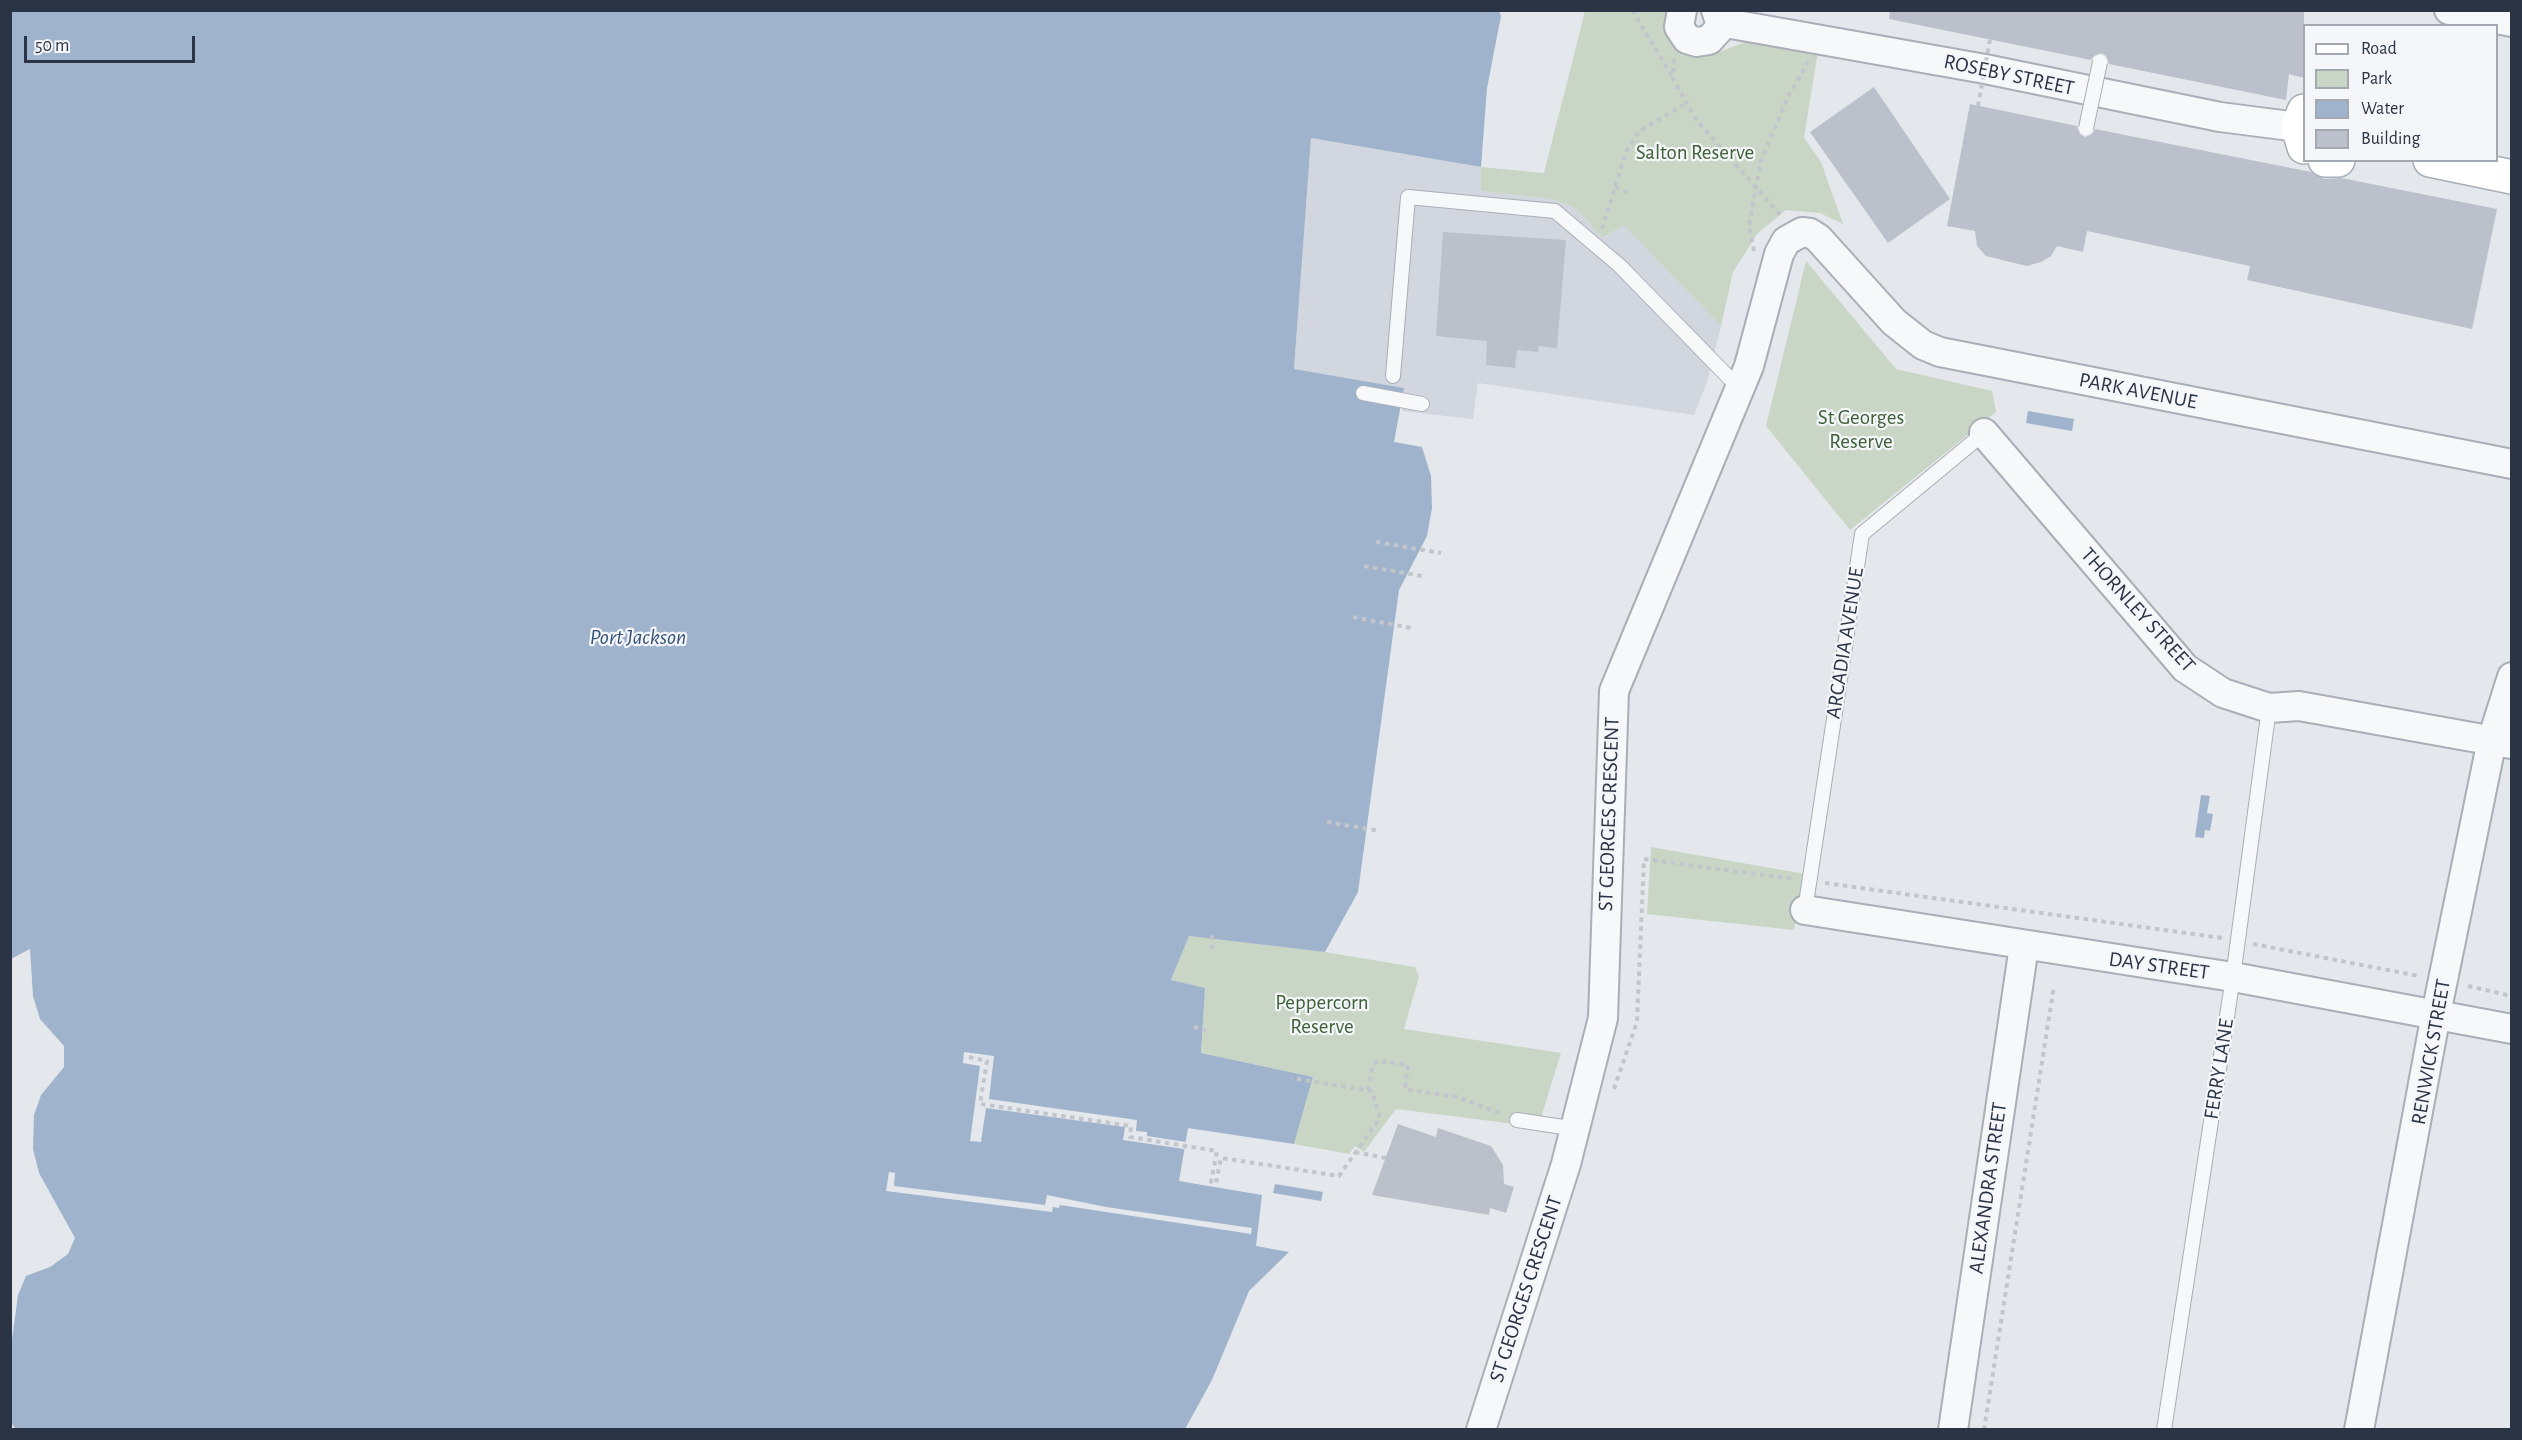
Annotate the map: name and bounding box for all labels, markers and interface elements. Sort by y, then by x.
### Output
scale bar [27,24,198,62]
legend [2303,24,2498,162]
text: 50 m [35,37,69,55]
text: Road [2361,40,2397,58]
street label: ROSEBY STREET [1941,49,2077,101]
text: Park [2361,70,2392,88]
text: Water [2361,100,2404,118]
text: Building [2361,130,2420,148]
park label: Salton Reserve [1636,140,1754,166]
street label: PARK AVENUE [2077,367,2199,415]
park label: St Georges Reserve [1818,405,1904,455]
street label: THORNLEY STREET [2075,542,2201,678]
street label: ARCADIA AVENUE [1821,566,1869,720]
water label: Port Jackson [590,624,686,650]
street label: ST GEORGES CRESCENT [1593,716,1625,912]
street label: DAY STREET [2107,946,2211,986]
street label: RENWICK STREET [2406,977,2456,1127]
park label: Peppercorn Reserve [1275,990,1369,1040]
street label: FERRY LANE [2199,1017,2239,1121]
street label: ALEXANDRA STREET [1963,1101,2013,1275]
street label: ST GEORGES CRESCENT [1484,1193,1568,1385]

